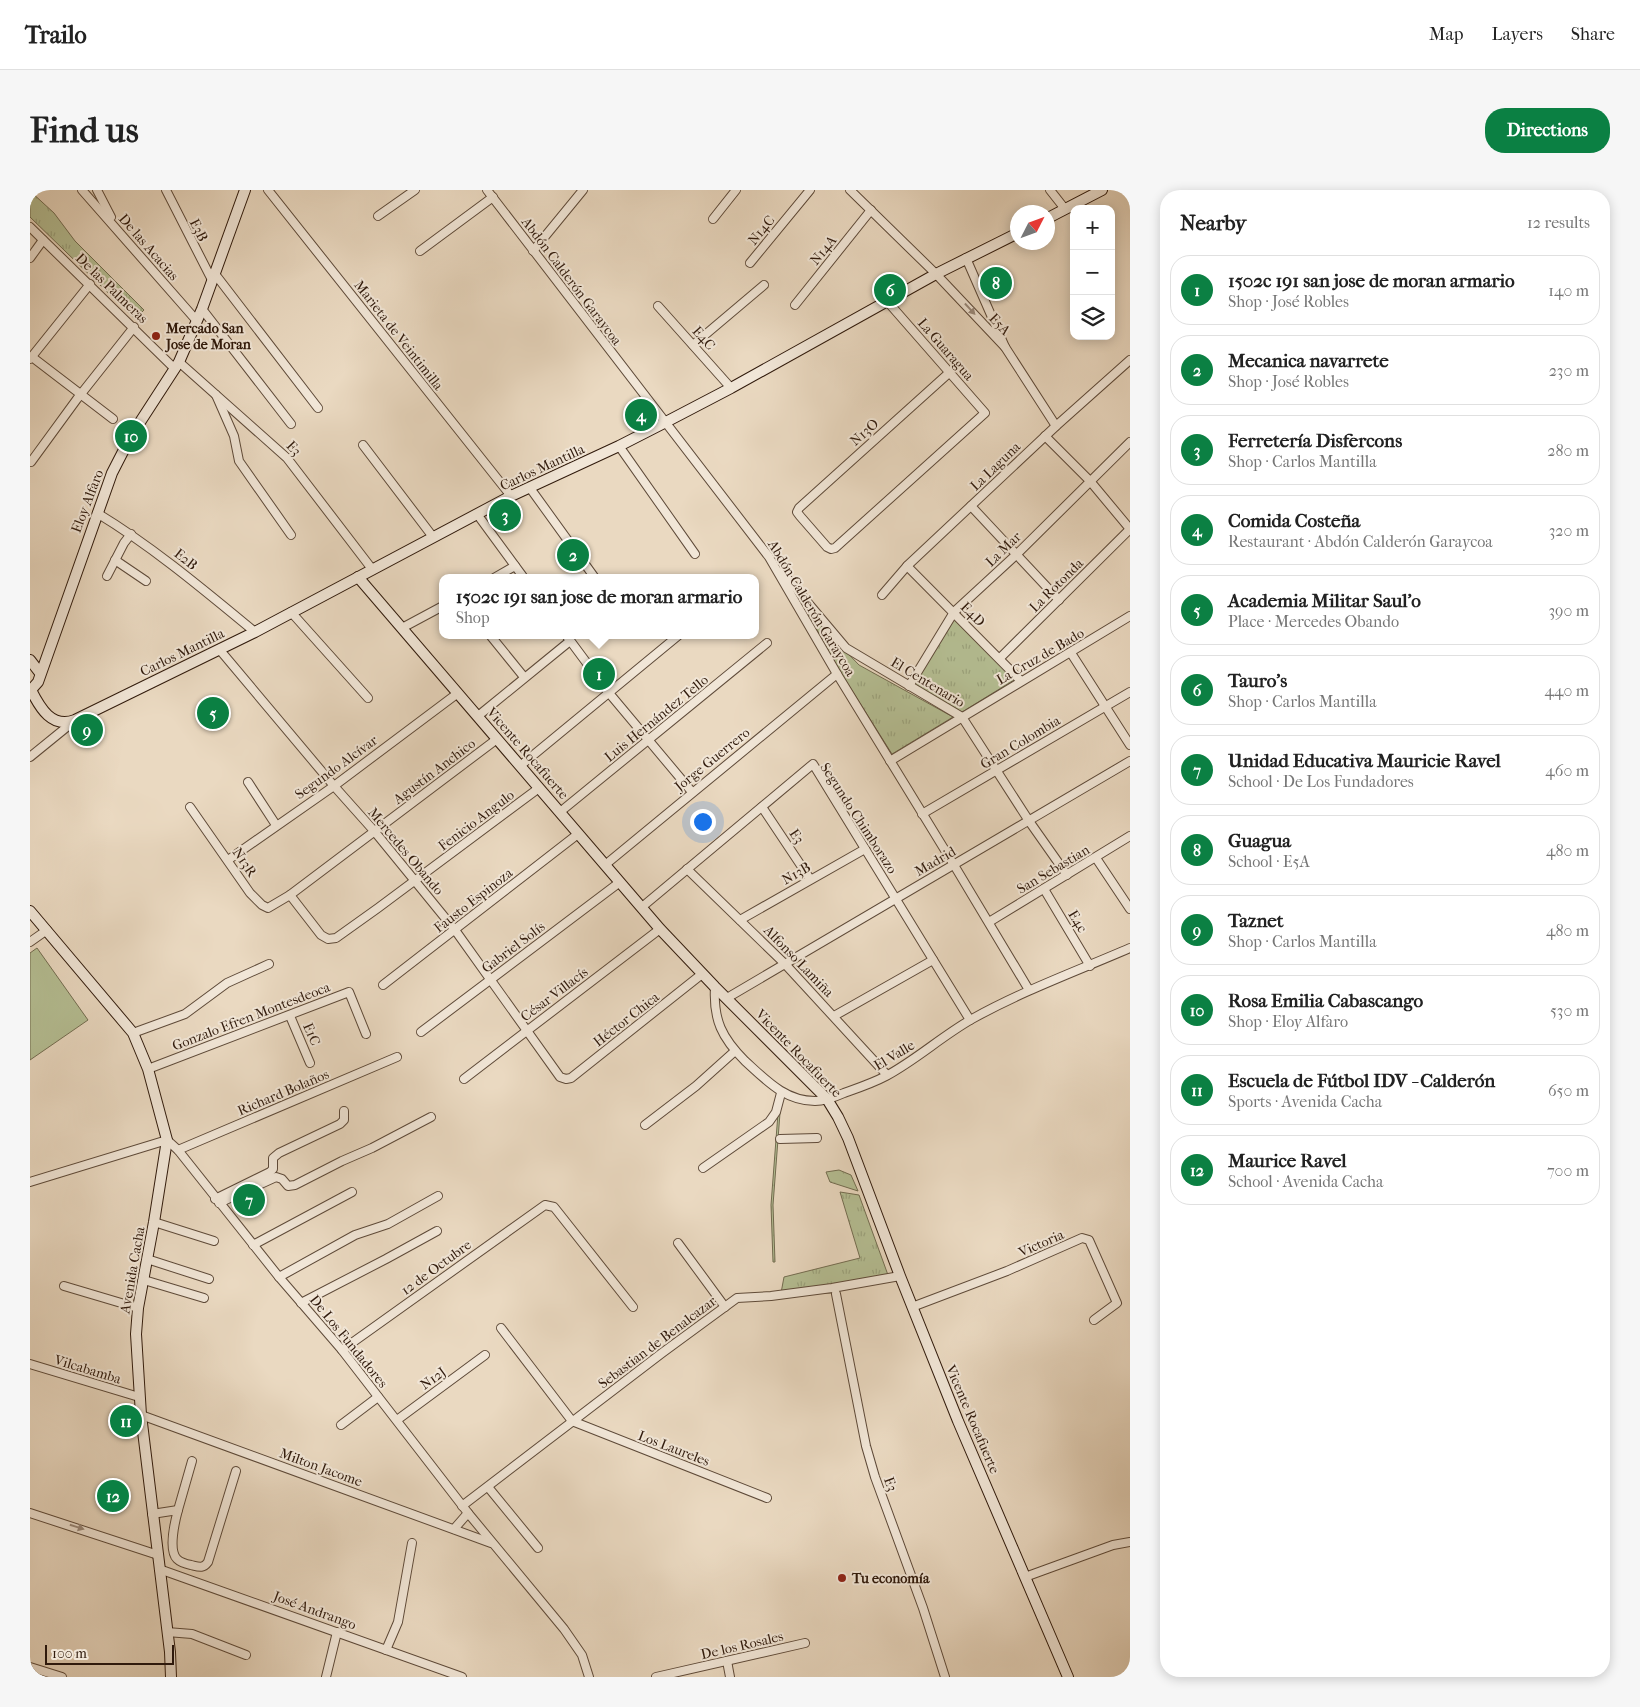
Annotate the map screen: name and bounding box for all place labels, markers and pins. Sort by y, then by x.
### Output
pin: 8 [980,264,1012,302]
pin: 6 [874,271,906,309]
place label: Mercado San Jose de Moran [164,320,252,353]
marker: Mercado San Jose de Moran [150,330,162,342]
pin: 4 [625,396,657,434]
pin: 10 [115,417,147,455]
pin: 3 [489,496,521,534]
pin: 2 [557,536,589,574]
pin: 1 [583,655,615,693]
pin: 5 [197,694,229,732]
pin: 9 [71,711,103,749]
pin: 7 [233,1181,265,1219]
pin: 11 [110,1402,142,1440]
pin: 12 [97,1477,129,1515]
place label: Tu economía [851,1570,930,1587]
marker: Tu economía [836,1572,848,1584]

